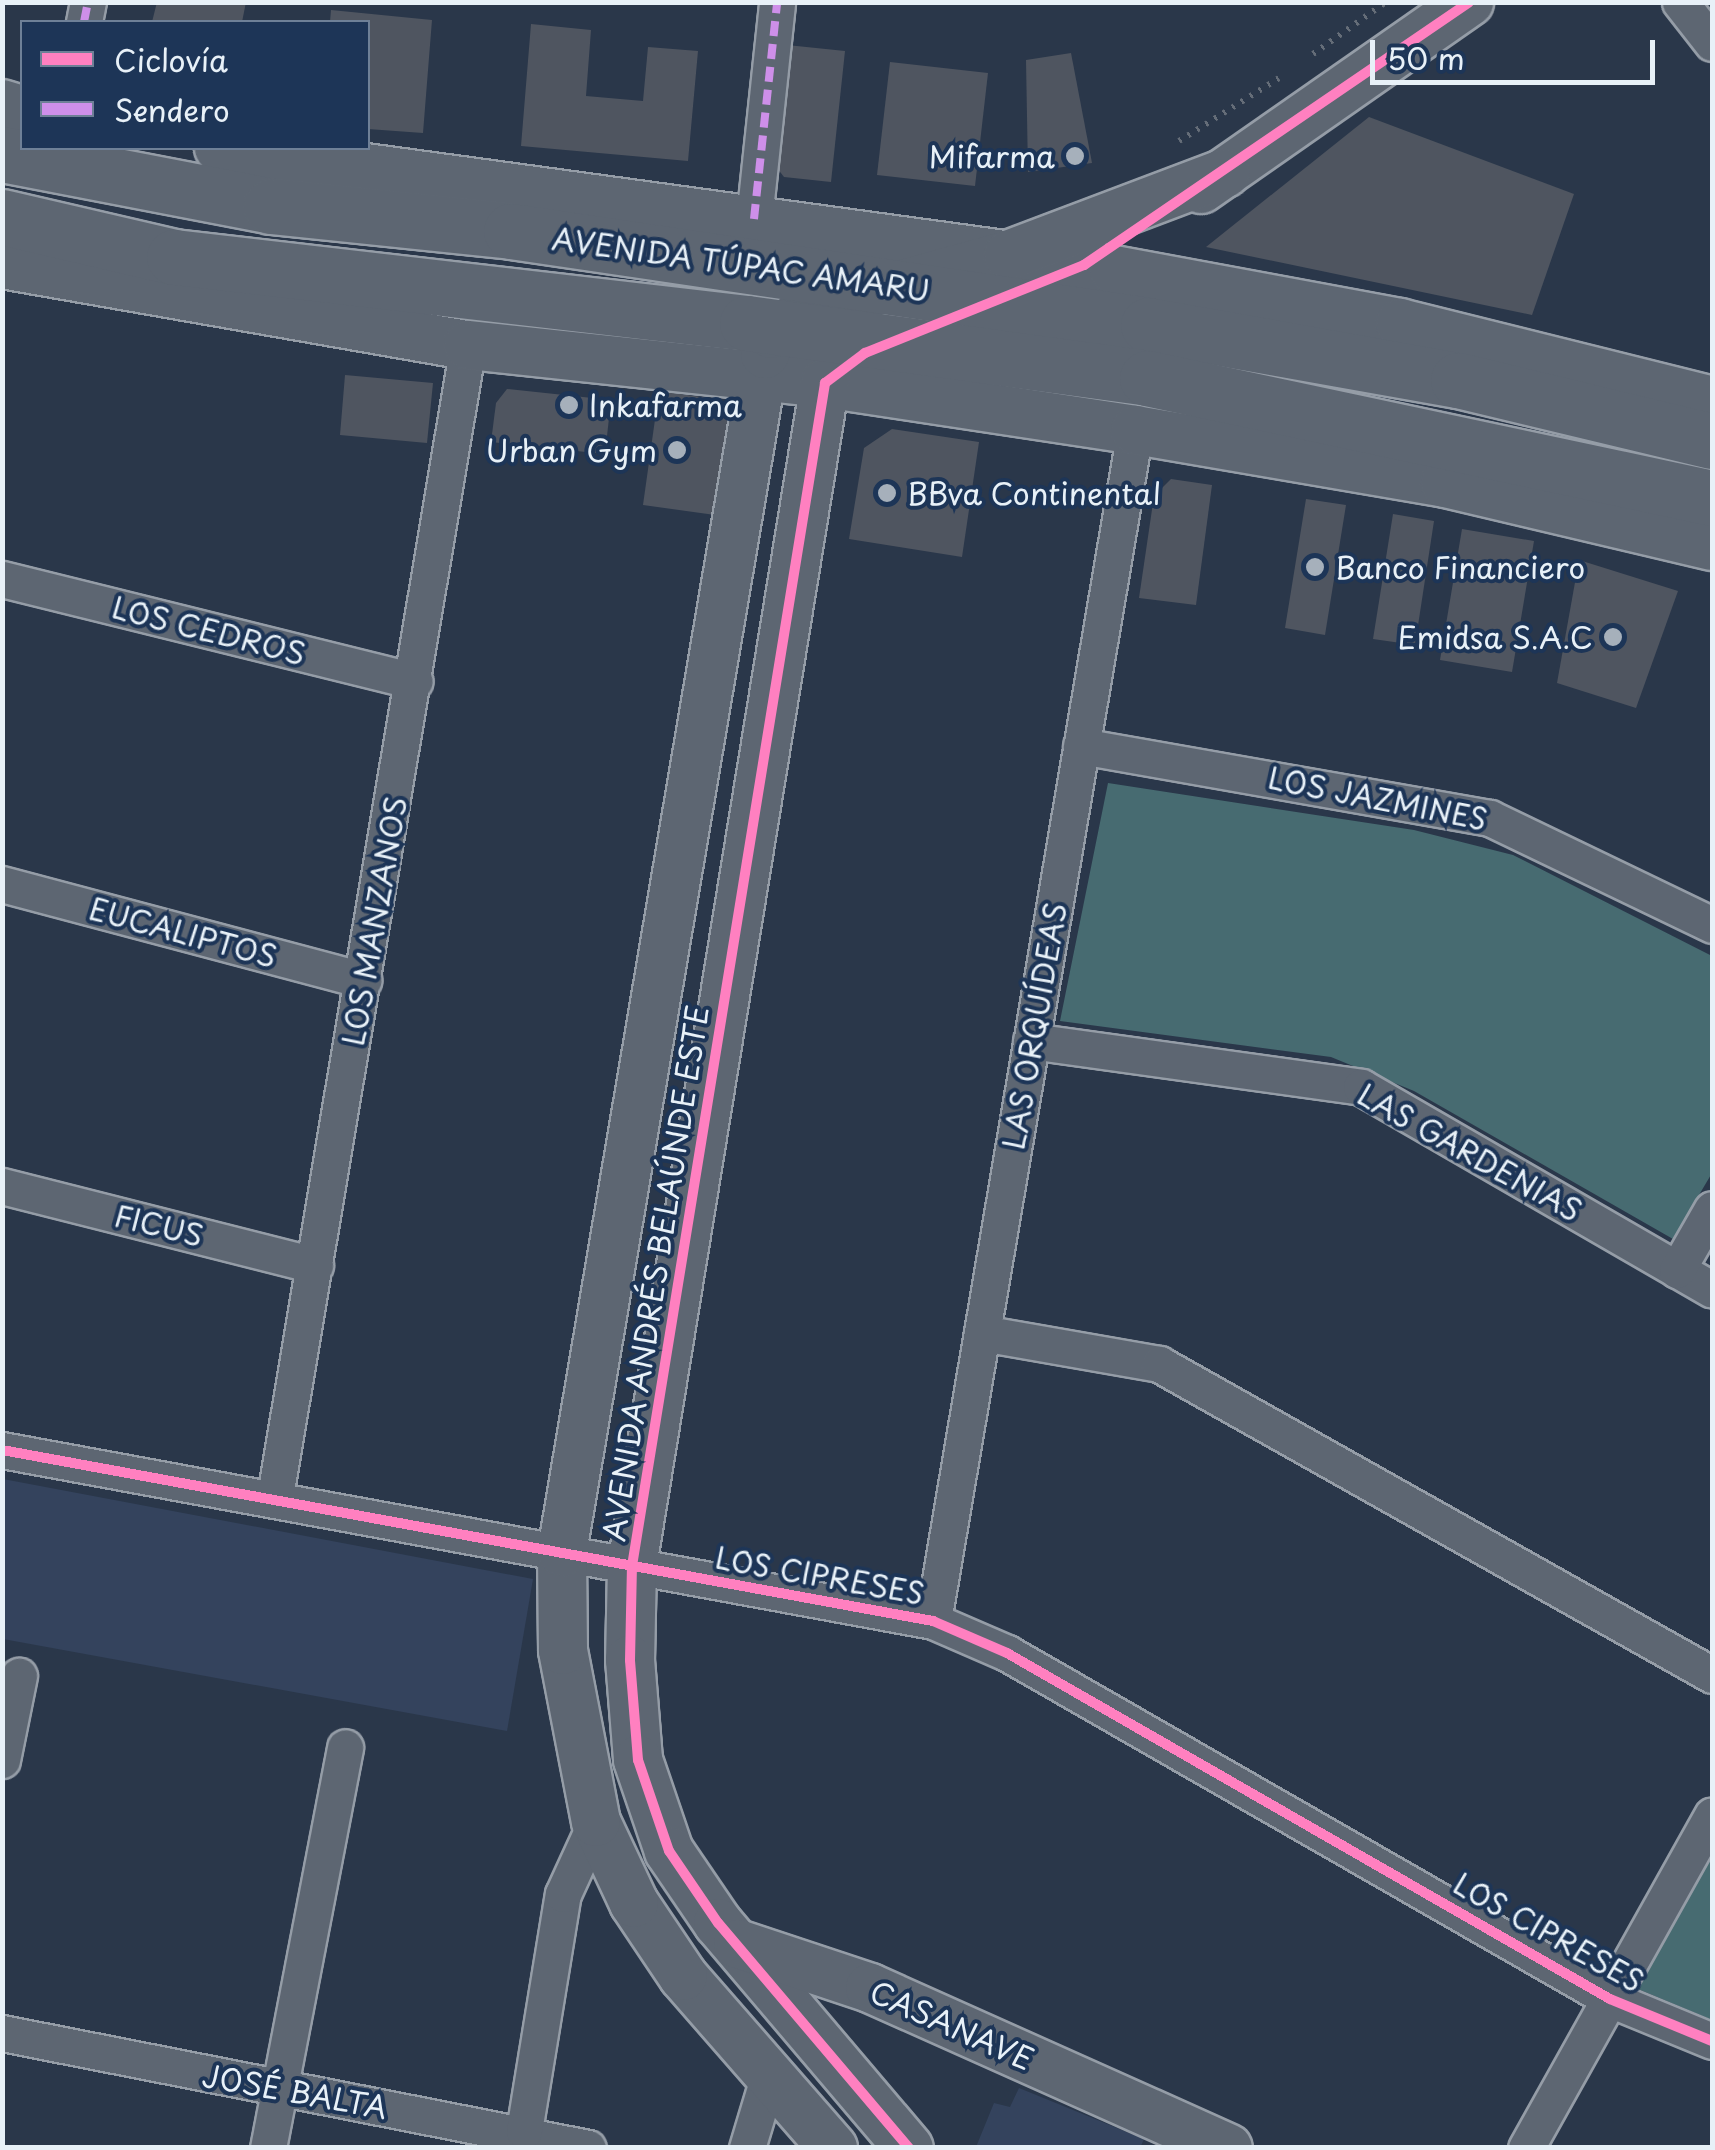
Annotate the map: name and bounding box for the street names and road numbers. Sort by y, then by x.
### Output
street label: AVENIDA TÚPAC AMARU [550,220,932,308]
street label: LOS CEDROS [108,589,310,671]
street label: LOS JAZMINES [1264,759,1492,837]
street label: LOS MANZANOS [334,793,414,1049]
street label: EUCALIPTOS [85,890,281,974]
street label: LAS ORQUÍDEAS [994,899,1074,1153]
street label: AVENIDA ANDRÉS BELAÚNDE ESTE [594,1000,716,1546]
street label: LAS GARDENIAS [1352,1076,1588,1228]
street label: FICUS [111,1197,207,1253]
street label: LOS CIPRESES [711,1539,929,1611]
street label: LOS CIPRESES [1446,1864,1652,2000]
street label: CASANAVE [865,1973,1039,2077]
street label: JOSÉ BALTA [200,2057,390,2125]

